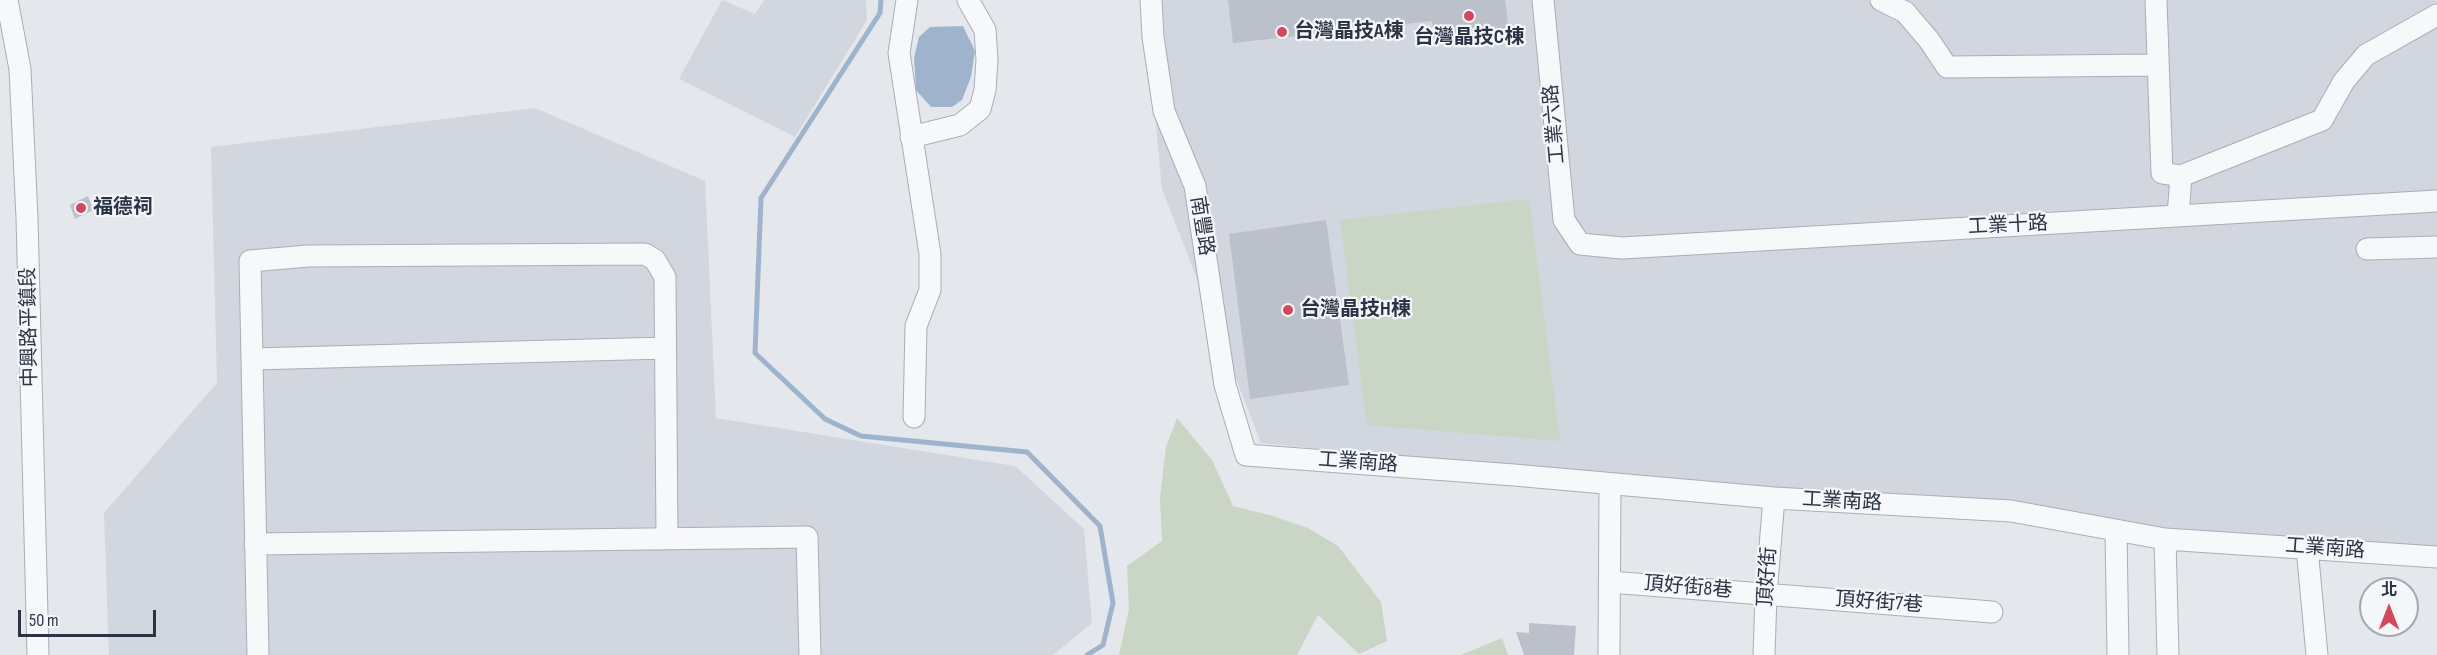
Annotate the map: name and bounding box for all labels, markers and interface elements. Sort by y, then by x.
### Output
marker: 台灣晶技C棟 [1462,9,1476,23]
place label: 台灣晶技A棟 [1294,20,1404,44]
marker: 台灣晶技A棟 [1275,25,1289,39]
place label: 台灣晶技C棟 [1414,26,1524,50]
street label: 工業六路 [1540,83,1570,165]
street label: 南豐路 [1184,194,1218,258]
place label: 福德祠 [93,196,153,220]
marker: 福德祠 [74,201,88,215]
street label: 工業十路 [1967,212,2049,240]
street label: 中興路平鎮段 [17,267,43,387]
place label: 台灣晶技H棟 [1300,298,1411,322]
marker: 台灣晶技H棟 [1281,303,1295,317]
street label: 工業南路 [1317,448,1399,478]
street label: 工業南路 [1801,488,1883,516]
street label: 工業南路 [2284,534,2366,564]
street label: 頂好街 [1754,546,1782,608]
street label: 頂好街8巷 [1643,572,1733,604]
north arrow [2359,577,2419,637]
text: 北 [2381,581,2397,600]
street label: 頂好街7巷 [1834,588,1924,618]
scale bar [21,598,159,636]
text: 50 m [29,610,59,631]

